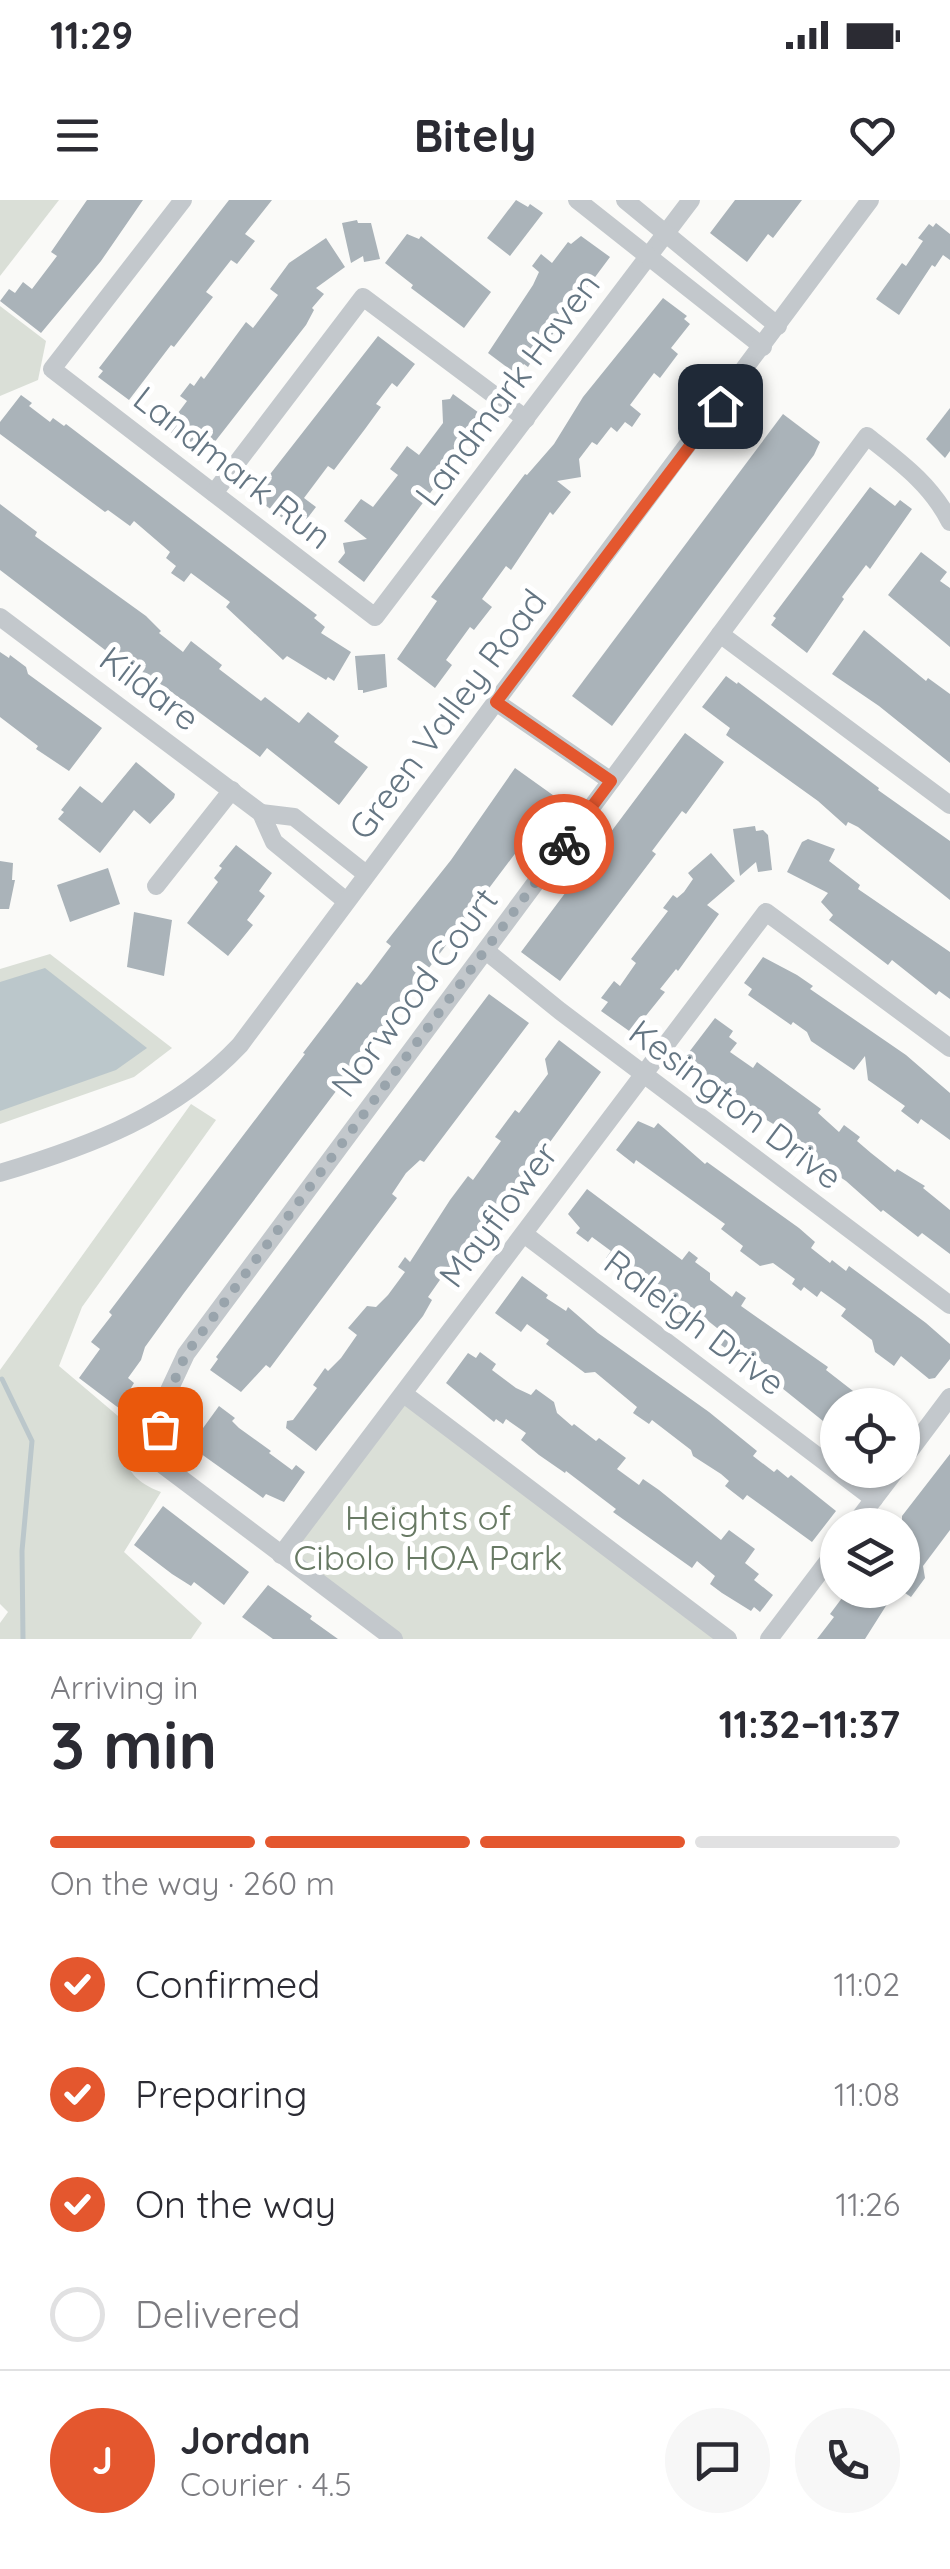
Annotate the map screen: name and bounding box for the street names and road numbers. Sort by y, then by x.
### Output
street label: Landmark Haven [405,264,609,514]
street label: Landmark Run [125,376,341,558]
street label: Green Valley Road [339,580,555,848]
street label: Kildare [91,636,209,740]
street label: Norwood Court [321,879,507,1105]
street label: Kesington Drive [621,1010,851,1198]
street label: Mayflower [429,1132,567,1296]
street label: Raleigh Drive [596,1240,794,1404]

